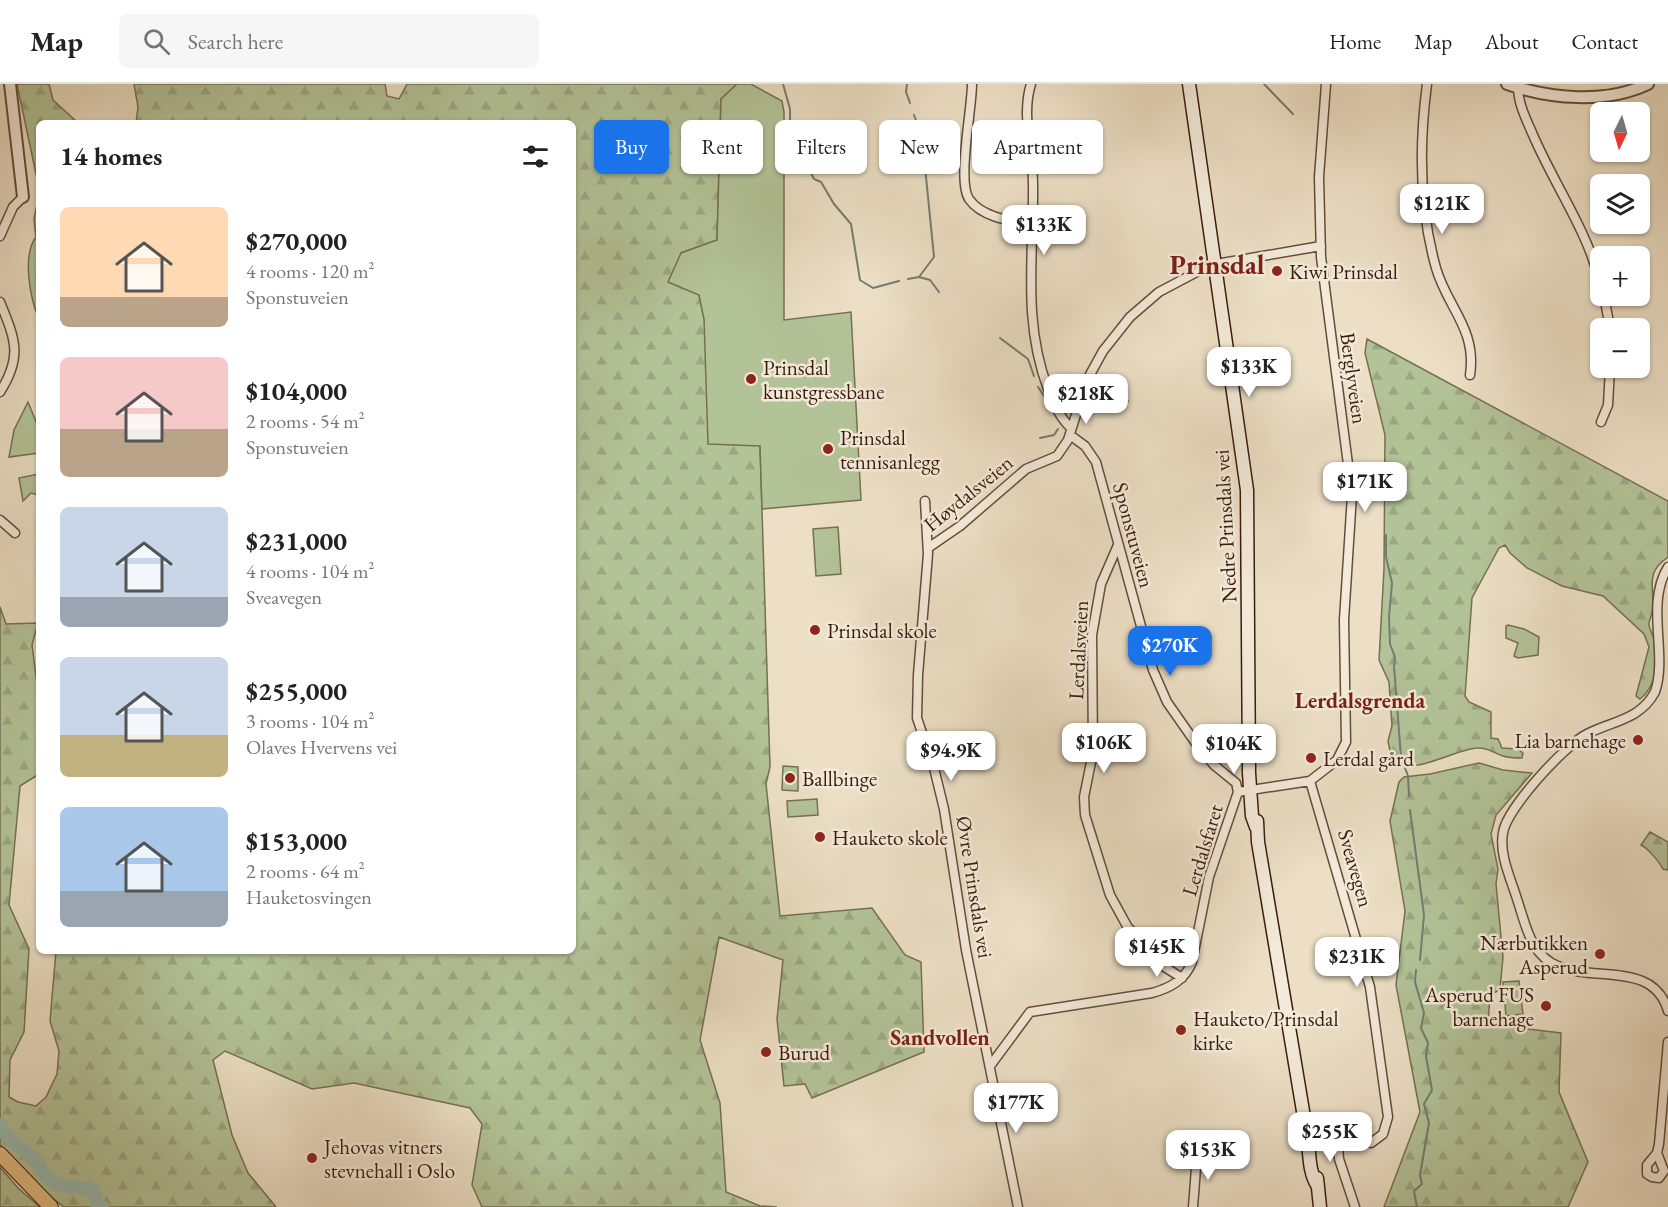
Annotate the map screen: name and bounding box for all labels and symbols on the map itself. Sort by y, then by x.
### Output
north arrow [1590,102,1650,162]
pin: $121K [1400,184,1484,235]
pin: $133K [1002,205,1086,256]
district label: Prinsdal [1170,247,1265,282]
place label: Kiwi Prinsdal [1289,258,1398,285]
marker: Kiwi Prinsdal [1270,264,1284,278]
street label: Berglyveien [1334,330,1374,426]
pin: $133K [1207,347,1291,398]
place label: Prinsdal kunstgressbane [763,354,884,405]
marker: Prinsdal kunstgressbane [744,372,758,386]
pin: $218K [1044,374,1128,425]
place label: Prinsdal tennisanlegg [840,424,941,475]
marker: Prinsdal tennisanlegg [821,442,835,456]
street label: Høydalsveien [918,449,1018,537]
street label: Nedre Prinsdals vei [1208,449,1242,603]
pin: $171K [1323,462,1407,513]
street label: Sponstuveien [1107,479,1161,591]
street label: Lerdalsveien [1062,600,1094,700]
place label: Prinsdal skole [827,617,937,644]
marker: Prinsdal skole [808,623,822,637]
pin: $270K [1128,626,1212,677]
district label: Lerdalsgrenda [1295,686,1426,715]
pin: $106K [1062,723,1146,774]
pin: $104K [1192,724,1276,775]
place label: Lia barnehage [1514,727,1626,754]
pin: $94.9K [902,731,1000,782]
marker: Lia barnehage [1631,733,1645,747]
place label: Lerdal gård [1323,745,1414,772]
marker: Lerdal gård [1304,751,1318,765]
place label: Ballbinge [802,765,877,792]
marker: Ballbinge [783,771,797,785]
street label: Lerdalsfaret [1175,800,1229,899]
street label: Øvre Prinsdals vei [950,814,1000,960]
place label: Hauketo skole [832,824,948,851]
street label: Sveavegen [1332,826,1380,910]
marker: Hauketo skole [813,830,827,844]
pin: $145K [1115,927,1199,978]
place label: Nærbutikken Asperud [1480,929,1588,980]
pin: $231K [1315,937,1399,988]
marker: Nærbutikken Asperud [1593,947,1607,961]
place label: Asperud FUS barnehage [1424,981,1534,1032]
marker: Asperud FUS barnehage [1539,999,1553,1013]
place label: Hauketo/Prinsdal kirke [1193,1005,1339,1056]
district label: Sandvollen [890,1023,990,1052]
marker: Hauketo/Prinsdal kirke [1174,1023,1188,1037]
place label: Burud [778,1039,830,1066]
marker: Burud [759,1045,773,1059]
pin: $177K [974,1083,1058,1134]
pin: $255K [1288,1112,1372,1163]
pin: $153K [1166,1130,1250,1181]
place label: Jehovas vitners stevnehall i Oslo [322,1133,455,1184]
marker: Jehovas vitners stevnehall i Oslo [305,1151,319,1165]

